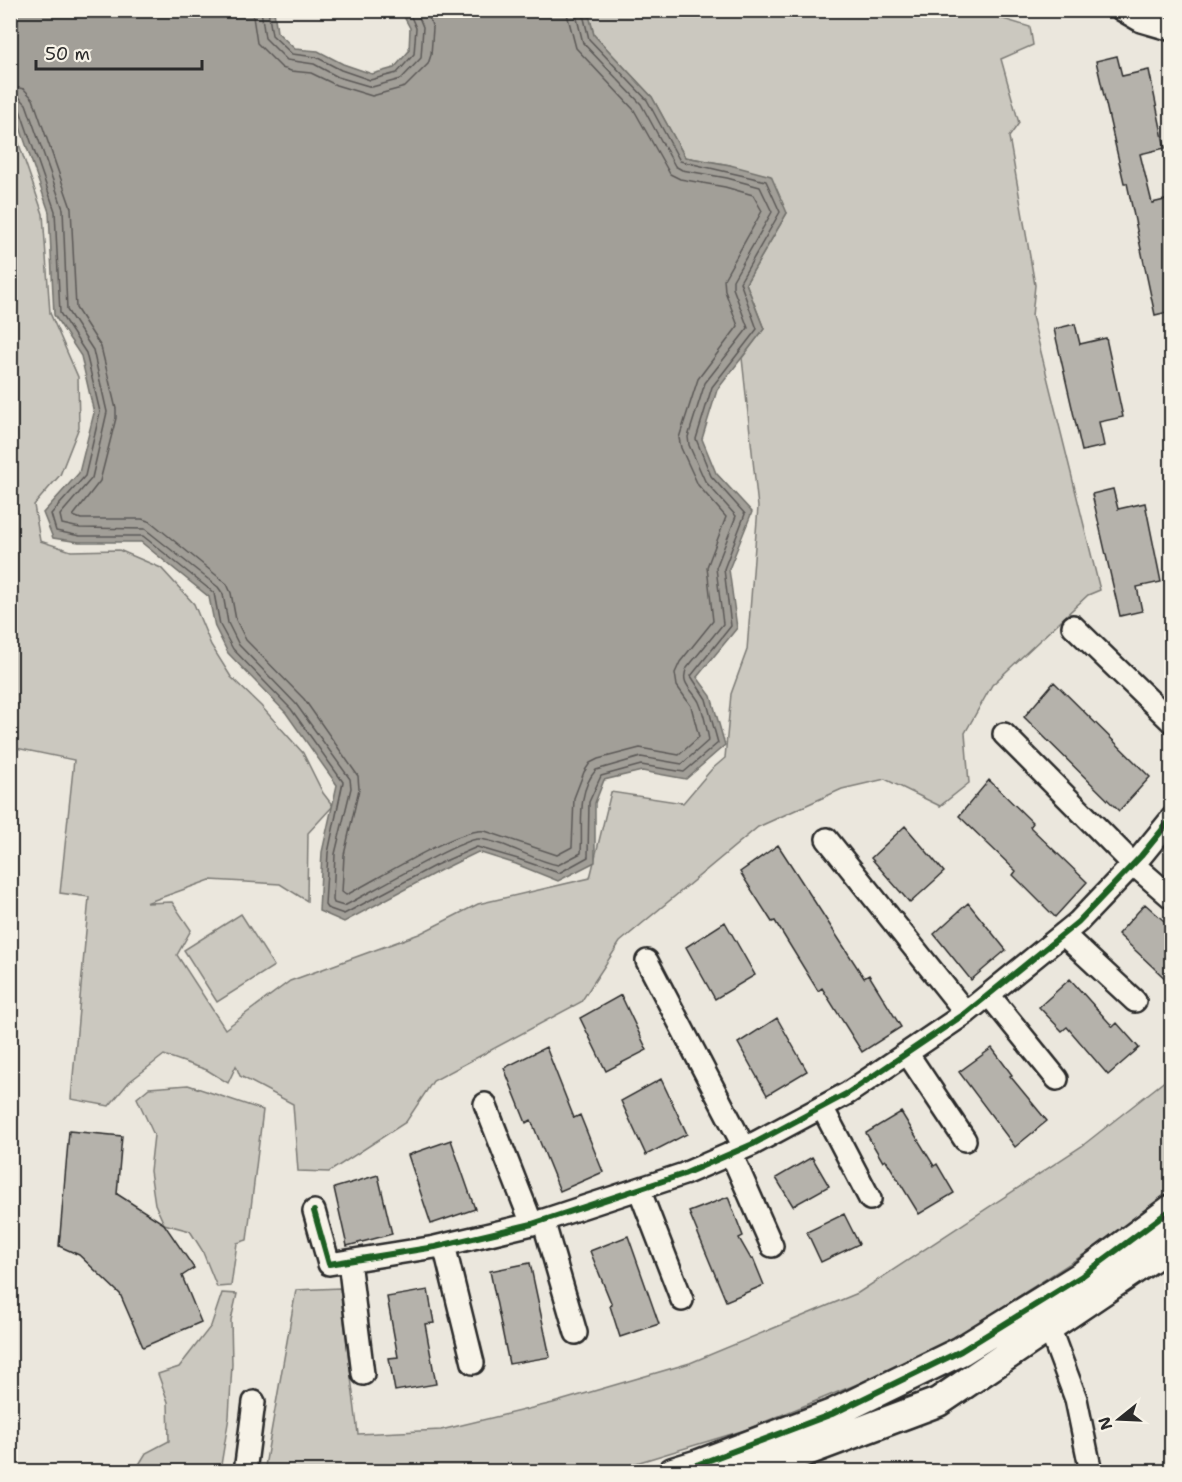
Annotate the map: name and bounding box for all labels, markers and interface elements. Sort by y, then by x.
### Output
scale bar [36,33,202,71]
text: 50 m [45,42,90,66]
north arrow [1089,1389,1149,1449]
text: N [1093,1414,1117,1433]

